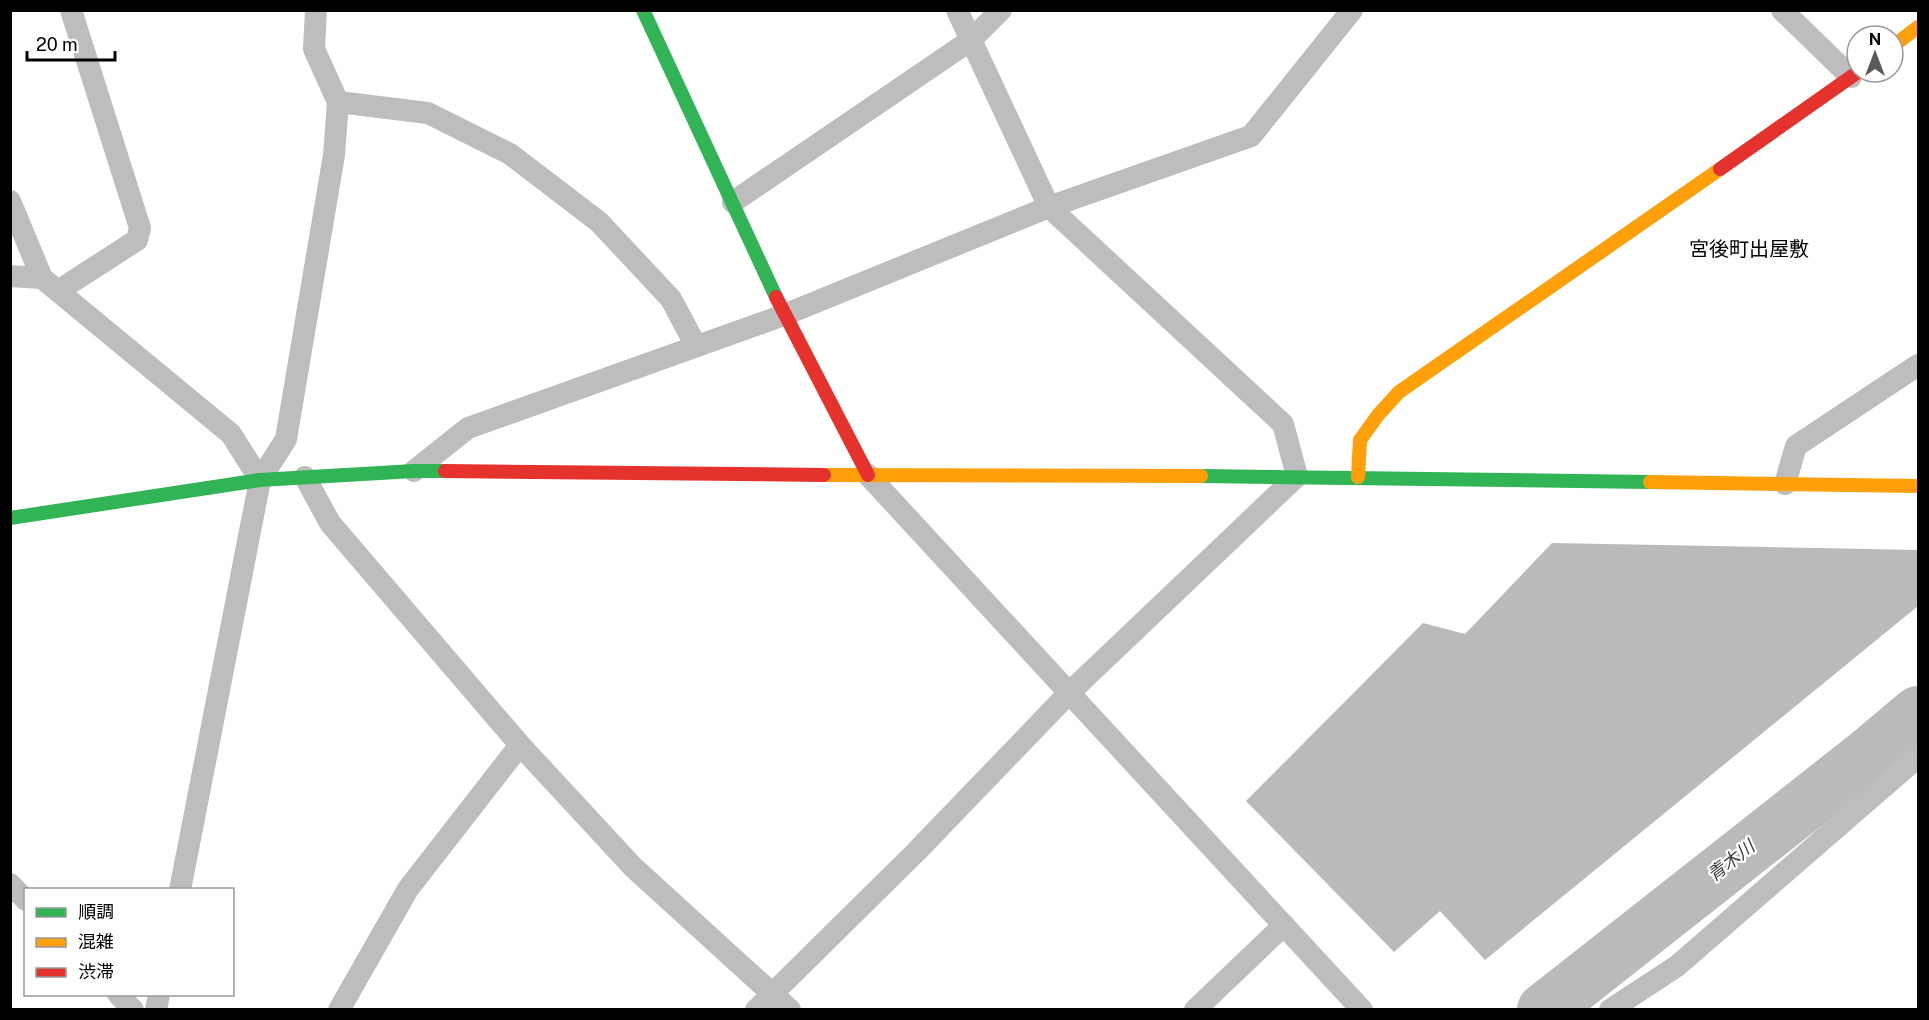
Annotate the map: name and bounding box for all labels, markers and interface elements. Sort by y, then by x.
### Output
scale bar [27,24,116,62]
north arrow [1845,24,1905,84]
text: N [1869,30,1881,49]
text: 20 m [36,34,78,55]
district label: 宮後町出屋敷 [1689,237,1809,261]
water label: 青木川 [1703,834,1760,886]
legend [24,888,234,996]
text: 順調 [78,901,114,922]
text: 混雑 [78,931,114,952]
text: 渋滞 [78,961,114,982]

